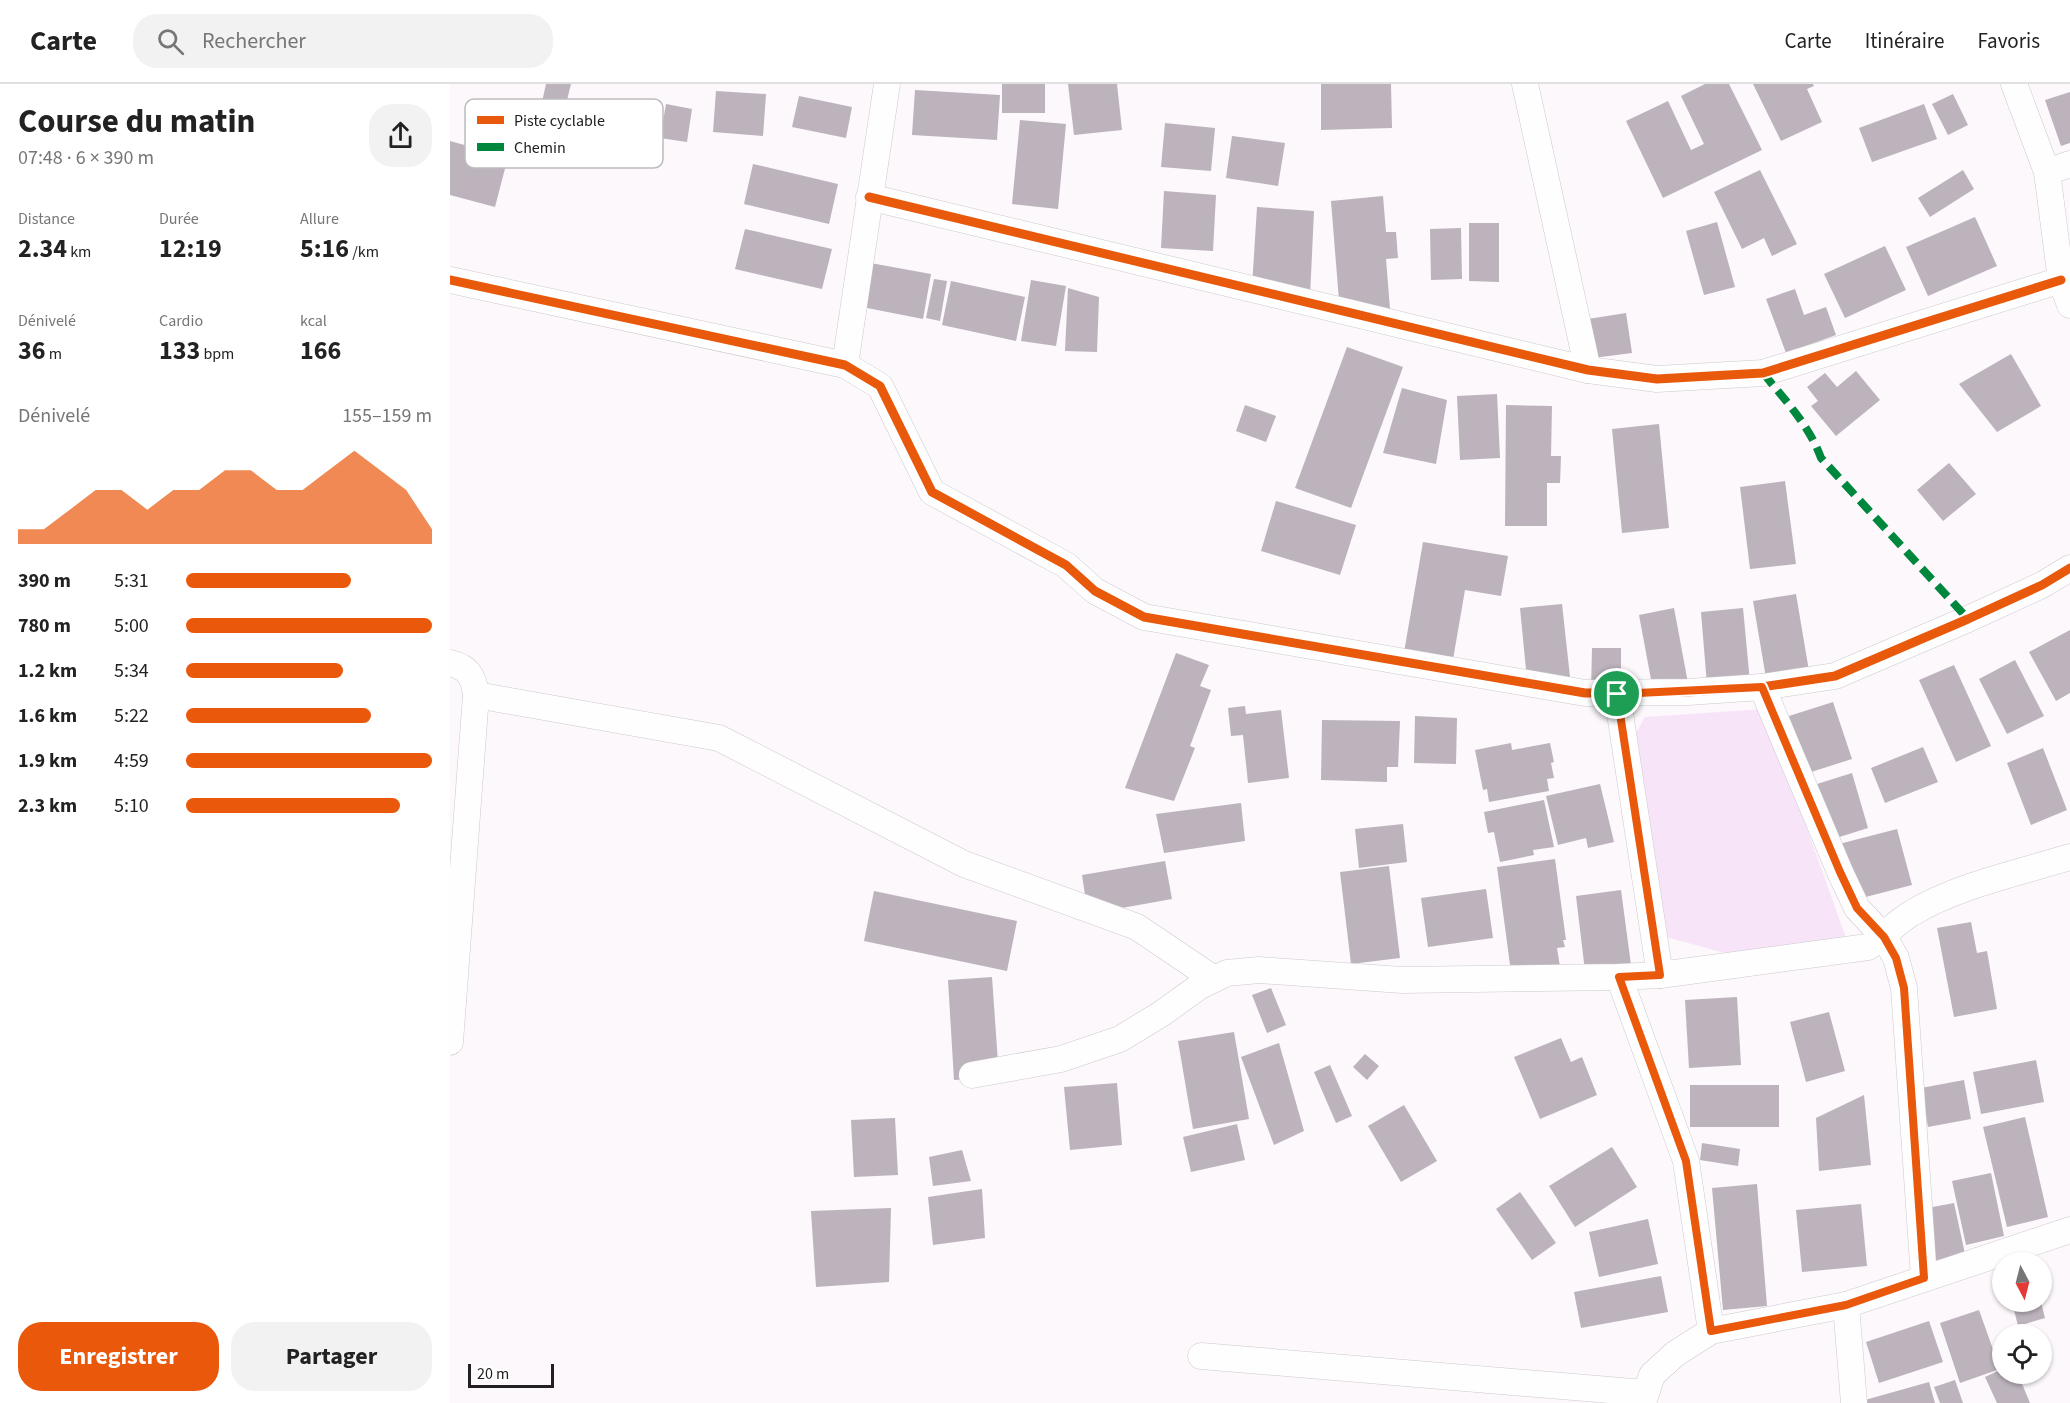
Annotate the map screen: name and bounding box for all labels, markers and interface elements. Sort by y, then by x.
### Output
search box [133,14,553,68]
text: Carte [30,21,97,61]
icon: search [154,25,187,58]
text: Rechercher [202,25,306,57]
text: Carte [1785,26,1832,56]
text: Itinéraire [1865,26,1944,56]
text: Favoris [1977,26,2040,56]
text: Course du matin [18,98,255,145]
legend [465,99,663,168]
button: share [369,104,432,167]
text: Piste cyclable [514,110,605,132]
text: Chemin [514,137,566,159]
text: 07:48 · 6 × 390 m [18,144,154,172]
text: Distance [18,208,75,230]
text: Durée [159,208,199,230]
text: Allure [300,208,339,230]
text: 2.34 [18,230,67,267]
text: 12:19 [159,230,222,267]
text: 5:16 [300,230,349,267]
text: km [67,241,91,263]
text: /km [349,241,379,263]
text: Dénivelé [18,310,76,332]
text: Cardio [159,310,203,332]
text: kcal [300,310,327,332]
text: 36 [18,332,45,369]
text: 133 [159,332,200,369]
text: 166 [300,332,341,369]
text: m [45,343,62,365]
text: bpm [200,343,234,365]
text: Dénivelé [18,402,90,430]
text: 155–159 m [342,402,432,430]
text: 390 m [18,567,71,595]
text: 5:31 [114,567,149,595]
text: 780 m [18,612,71,640]
text: 5:00 [114,612,149,640]
text: 1.2 km [18,657,77,685]
text: 5:34 [114,657,149,685]
pin [1591,668,1642,719]
icon: arrive [1600,677,1633,710]
text: 1.6 km [18,702,77,730]
text: 5:22 [114,702,149,730]
text: 1.9 km [18,747,77,775]
text: 4:59 [114,747,149,775]
text: 2.3 km [18,792,77,820]
text: 5:10 [114,792,149,820]
north arrow [1992,1252,2052,1312]
map controls [1992,1252,2052,1384]
button: Enregistrer [18,1322,219,1391]
button: Partager [231,1322,432,1391]
button: locate [1992,1324,2052,1384]
scale bar [468,1361,554,1388]
text: 20 m [477,1363,509,1385]

